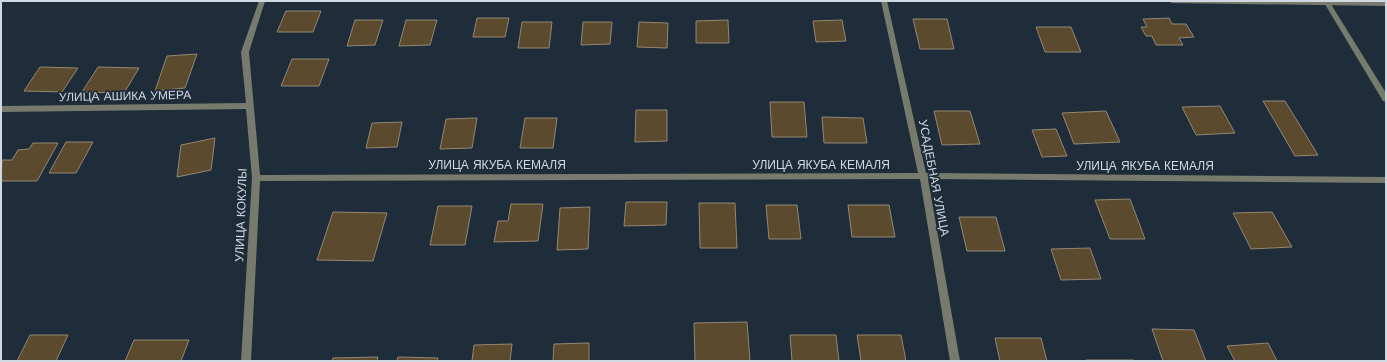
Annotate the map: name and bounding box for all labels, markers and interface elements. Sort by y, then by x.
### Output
street label: УЛИЦА АШИКА УМЕРА [59,88,191,104]
street label: УСАДЕБНАЯ УЛИЦА [916,119,952,237]
street label: УЛИЦА ЯКУБА КЕМАЛЯ [428,158,566,172]
street label: УЛИЦА ЯКУБА КЕМАЛЯ [752,158,890,172]
street label: УЛИЦА ЯКУБА КЕМАЛЯ [1076,159,1214,173]
street label: УЛИЦА КОКУЛЫ [232,168,250,262]

